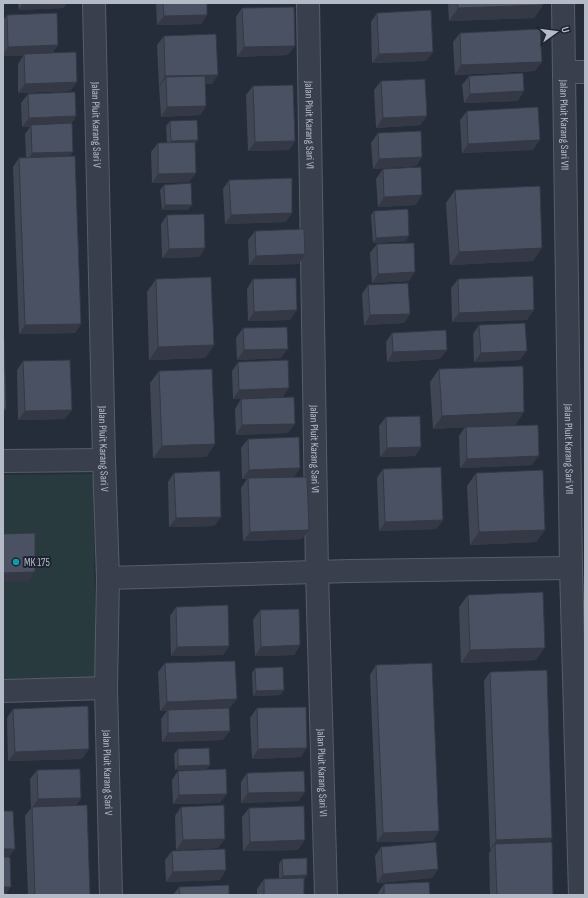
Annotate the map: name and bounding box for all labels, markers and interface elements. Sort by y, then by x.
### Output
north arrow [536,12,576,52]
text: U [558,25,572,34]
street label: Jalan Pluit Karang Sari VII [557,79,571,170]
street label: Jalan Pluit Karang Sari VI [302,80,317,169]
street label: Jalan Pluit Karang Sari V [89,81,104,168]
street label: Jalan Pluit Karang Sari VII [562,403,576,494]
street label: Jalan Pluit Karang Sari VI [307,404,322,493]
street label: Jalan Pluit Karang Sari V [96,405,111,492]
place label: MK 175 [24,556,50,569]
marker: MK 175 [11,557,21,567]
street label: Jalan Pluit Karang Sari VI [314,728,330,817]
street label: Jalan Pluit Karang Sari V [100,729,115,816]

